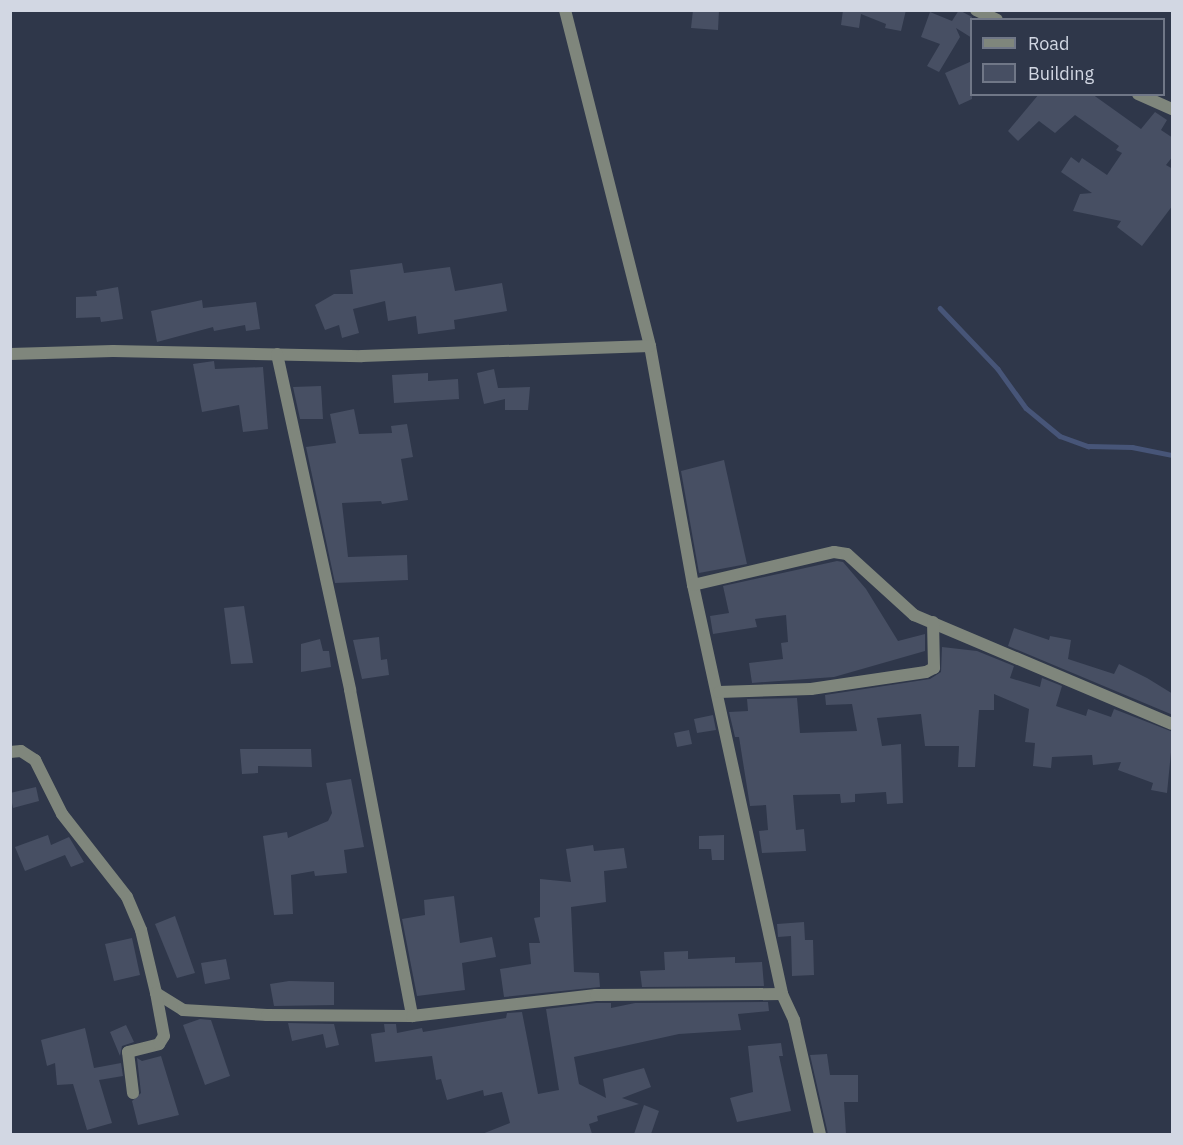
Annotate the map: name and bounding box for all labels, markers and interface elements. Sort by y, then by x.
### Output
legend [970,18,1165,96]
text: Road [1028,32,1069,55]
text: Building [1028,62,1094,85]

